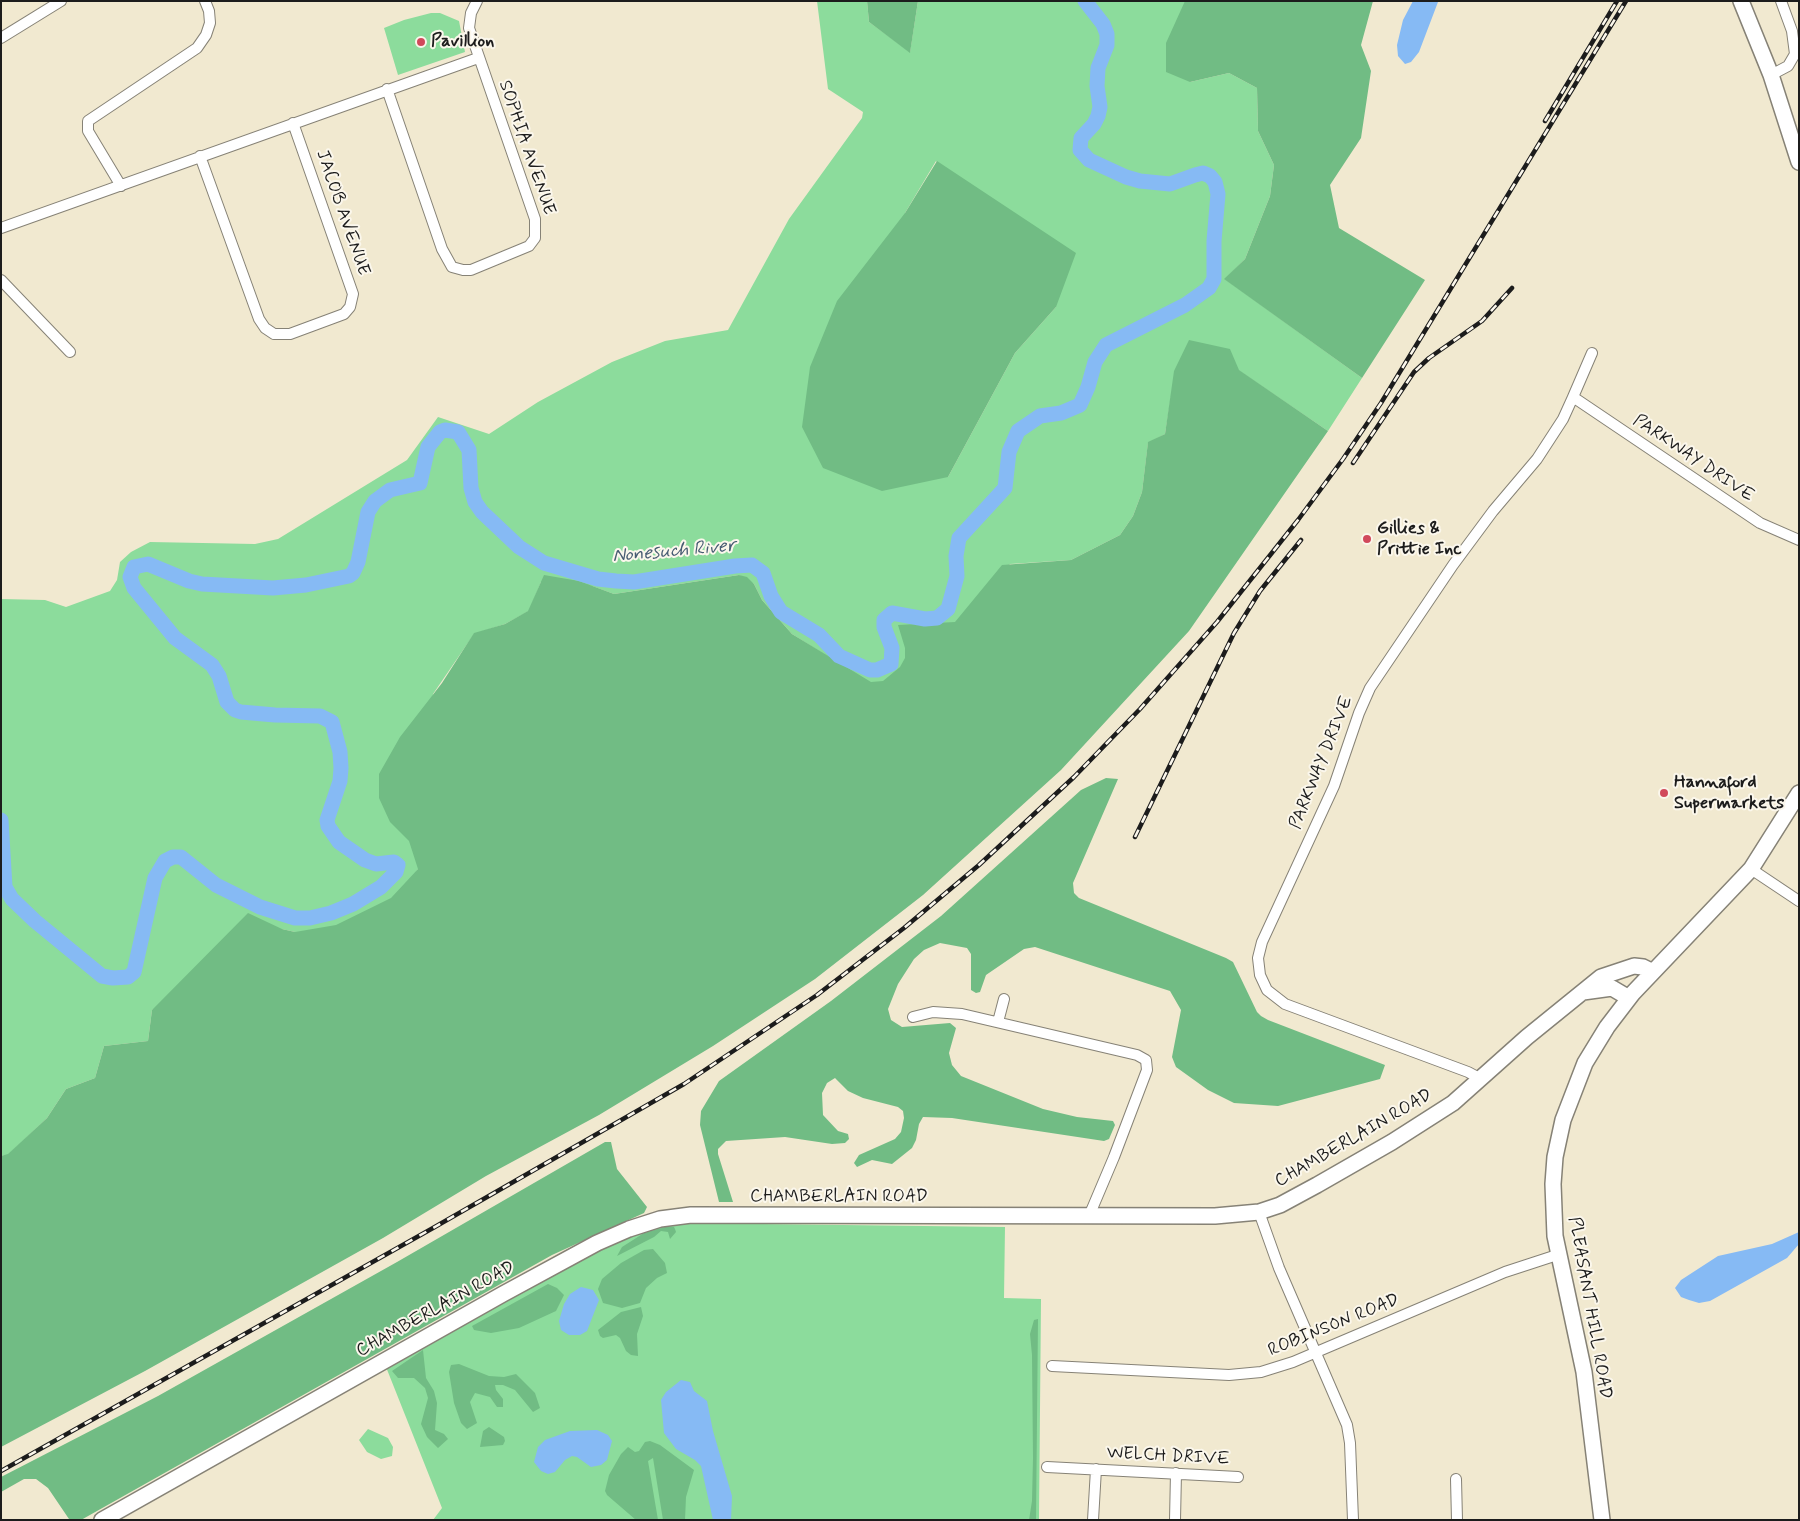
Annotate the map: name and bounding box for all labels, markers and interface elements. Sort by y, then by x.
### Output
place label: Pavillion [431,31,494,53]
marker: Pavillion [415,36,427,48]
street label: SOPHIA AVENUE [493,78,559,218]
street label: JACOB AVENUE [310,147,374,279]
street label: PARKWAY DRIVE [1628,410,1758,508]
place label: Gillies & Prittie Inc [1377,518,1462,560]
marker: Gillies & Prittie Inc [1361,533,1373,545]
water label: Nonesuch River [612,535,736,569]
street label: PARKWAY DRIVE [1285,693,1359,833]
place label: Hannaford Supermarkets [1674,772,1784,814]
marker: Hannaford Supermarkets [1658,787,1670,799]
street label: CHAMBERLAIN ROAD [1272,1085,1436,1193]
street label: CHAMBERLAIN ROAD [750,1186,928,1208]
street label: PLEASANT HILL ROAD [1562,1215,1616,1401]
street label: CHAMBERLAIN ROAD [353,1257,519,1363]
street label: ROBINSON ROAD [1265,1290,1403,1362]
street label: WELCH DRIVE [1106,1443,1230,1471]

